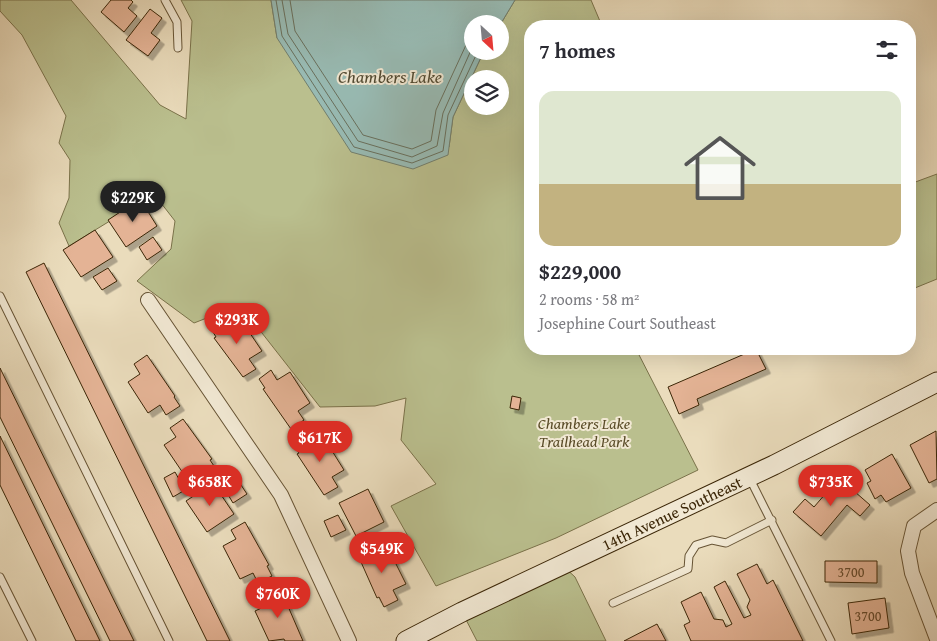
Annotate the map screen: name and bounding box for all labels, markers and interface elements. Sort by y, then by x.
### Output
north arrow [464,15,509,60]
map controls [464,15,509,115]
text: 7 homes [539,35,615,66]
icon: filters [873,36,901,64]
water label: Chambers Lake [338,63,442,90]
button: layers [464,70,509,115]
icon: home [675,123,765,213]
pin: $229K [98,180,168,223]
text: $229K [111,185,155,209]
text: $229,000 [539,256,621,287]
text: 2 rooms · 58 m² [539,287,639,311]
pin: $293K [202,302,272,345]
text: $293K [215,307,259,331]
text: Josephine Court Southeast [539,311,716,335]
park label: Chambers Lake Trailhead Park [538,411,631,453]
pin: $617K [285,420,355,463]
text: $617K [298,425,342,449]
pin: $658K [175,464,245,507]
pin: $735K [796,464,866,507]
text: $658K [188,469,232,493]
text: $735K [809,469,853,493]
street label: 14th Avenue Southeast [598,470,746,557]
pin: $549K [347,532,417,574]
text: $549K [360,536,404,560]
house number: 3700 [838,562,865,582]
pin: $760K [243,576,313,619]
text: $760K [256,581,300,605]
house number: 3700 [855,606,882,626]

